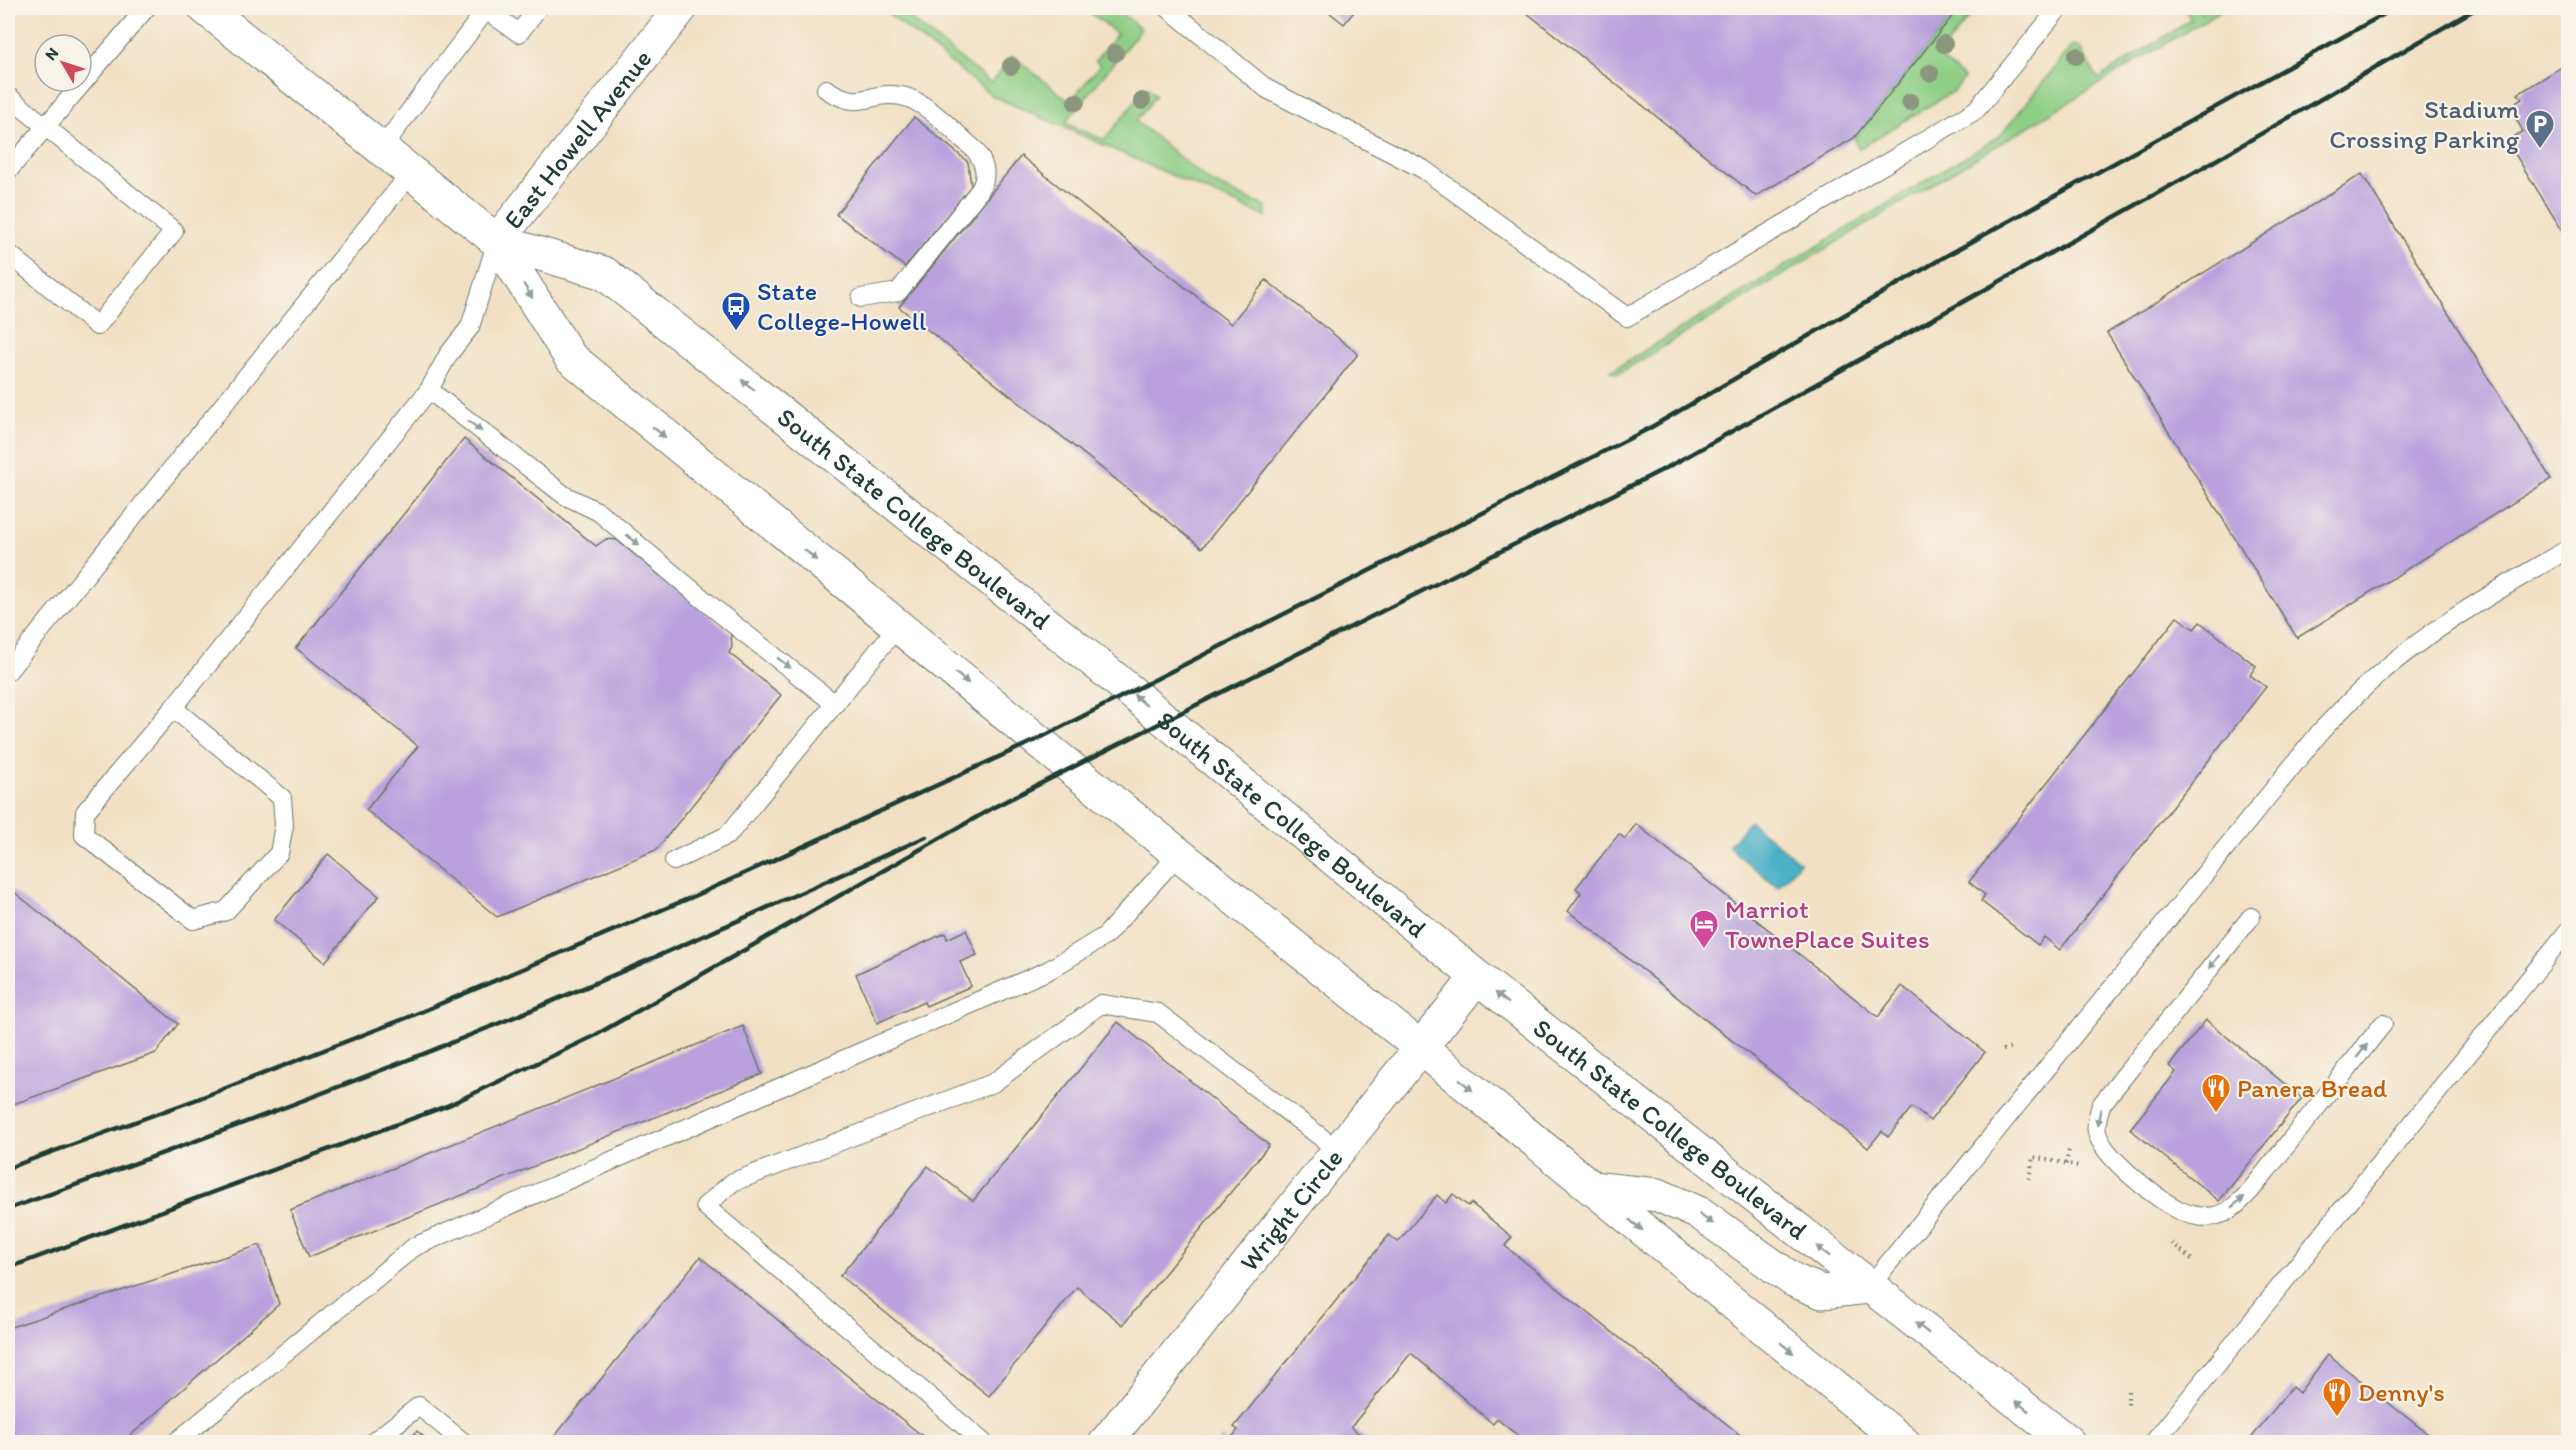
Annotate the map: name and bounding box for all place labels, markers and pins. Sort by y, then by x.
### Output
place label: Stadium Crossing Parking [2329,93,2520,155]
parking icon: Stadium Crossing Parking [2524,108,2556,150]
place label: State College-Howell [757,275,926,337]
bus stop icon: State College-Howell [720,290,752,332]
place label: Marriot TownePlace Suites [1725,893,1930,955]
hotel icon: Marriot TownePlace Suites [1688,908,1720,950]
restaurant icon: Panera Bread [2200,1072,2232,1114]
place label: Panera Bread [2237,1072,2388,1104]
restaurant icon: Denny's [2321,1376,2353,1418]
place label: Denny's [2358,1376,2445,1408]

